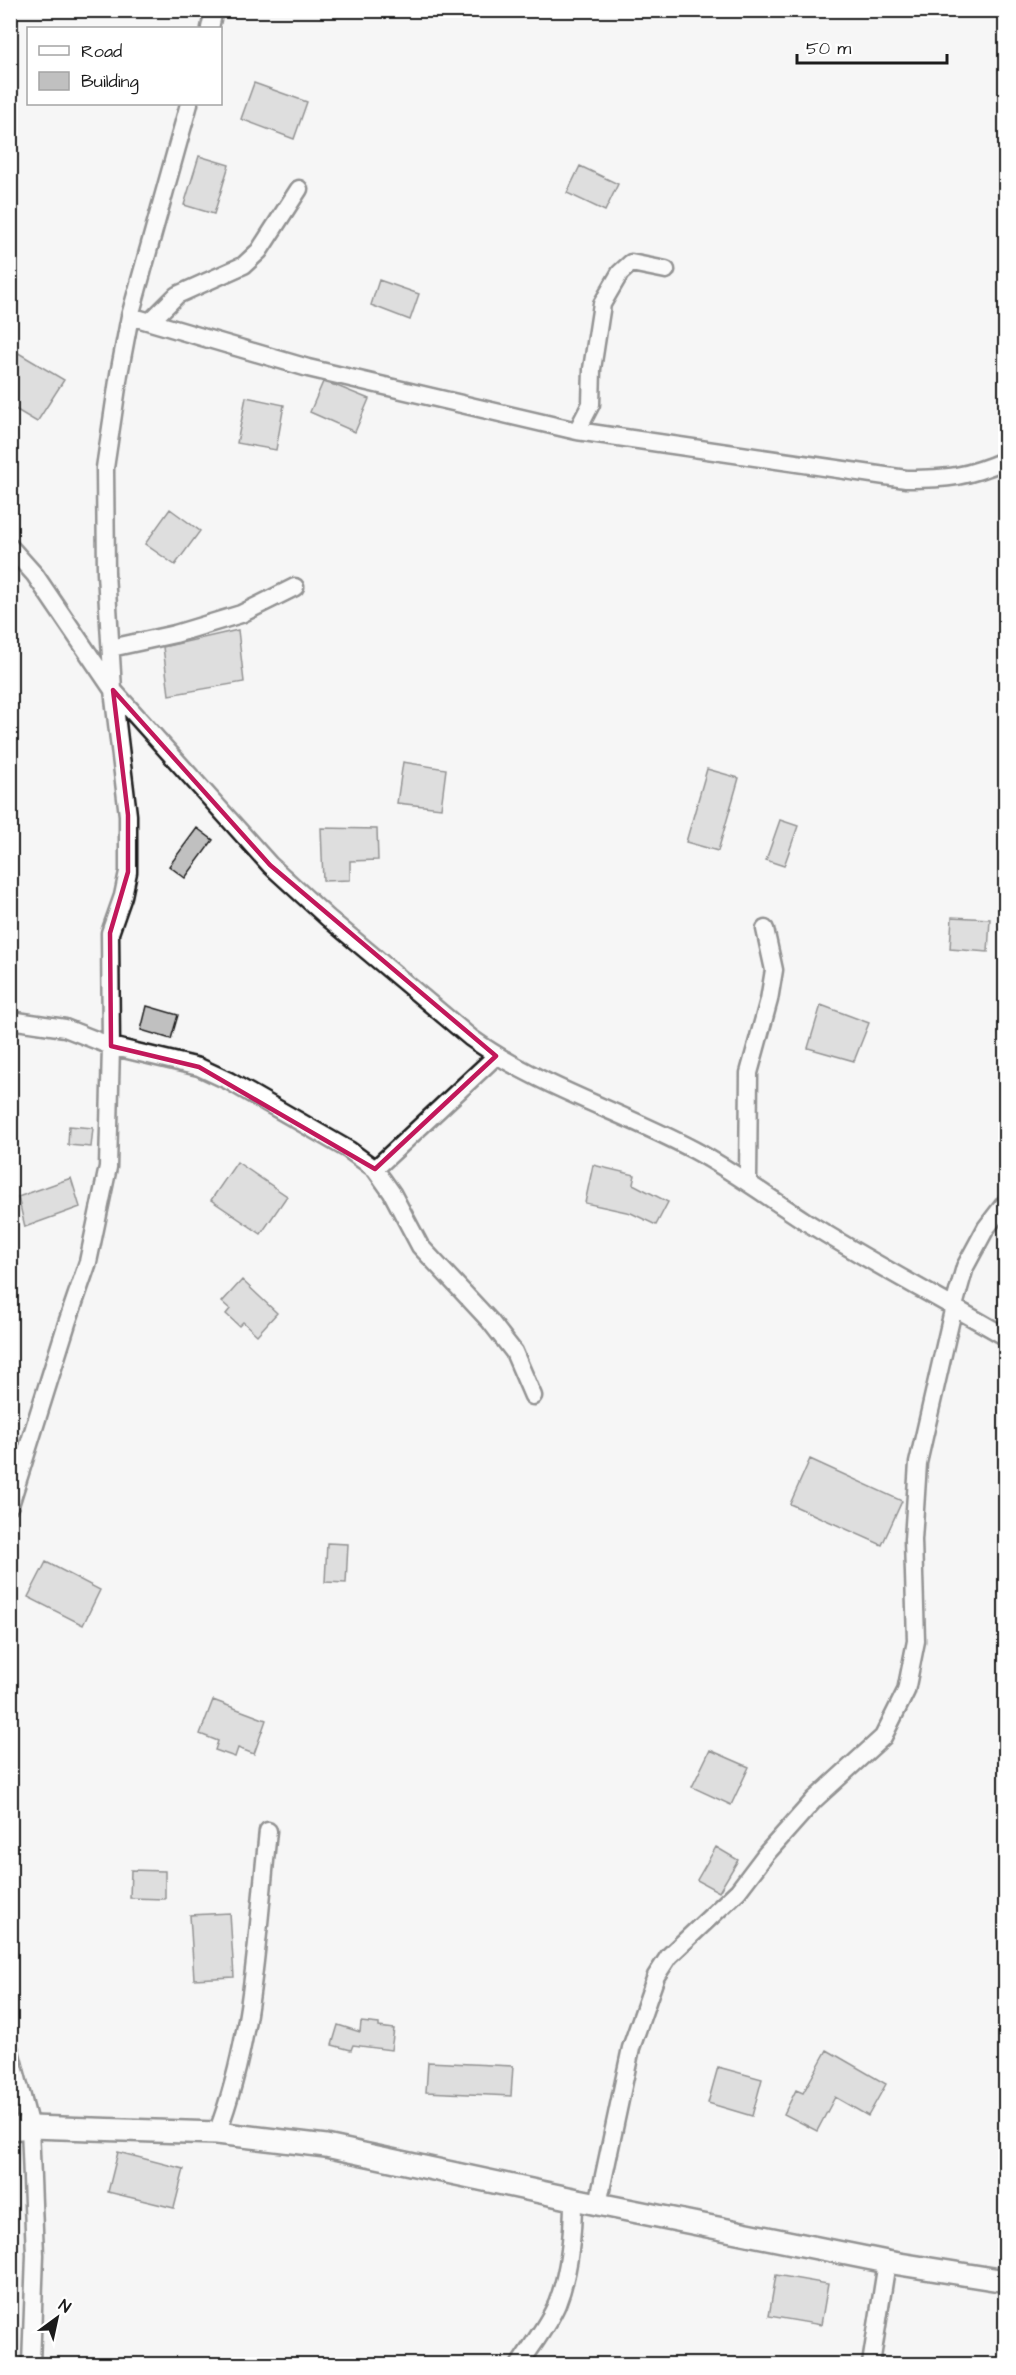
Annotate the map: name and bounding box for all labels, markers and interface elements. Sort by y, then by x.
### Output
legend [27,27,222,105]
scale bar [797,27,947,65]
text: 50 m [806,36,851,61]
text: Road [81,39,122,64]
text: Building [81,69,139,95]
north arrow [27,2288,87,2348]
text: N [54,2294,75,2318]

